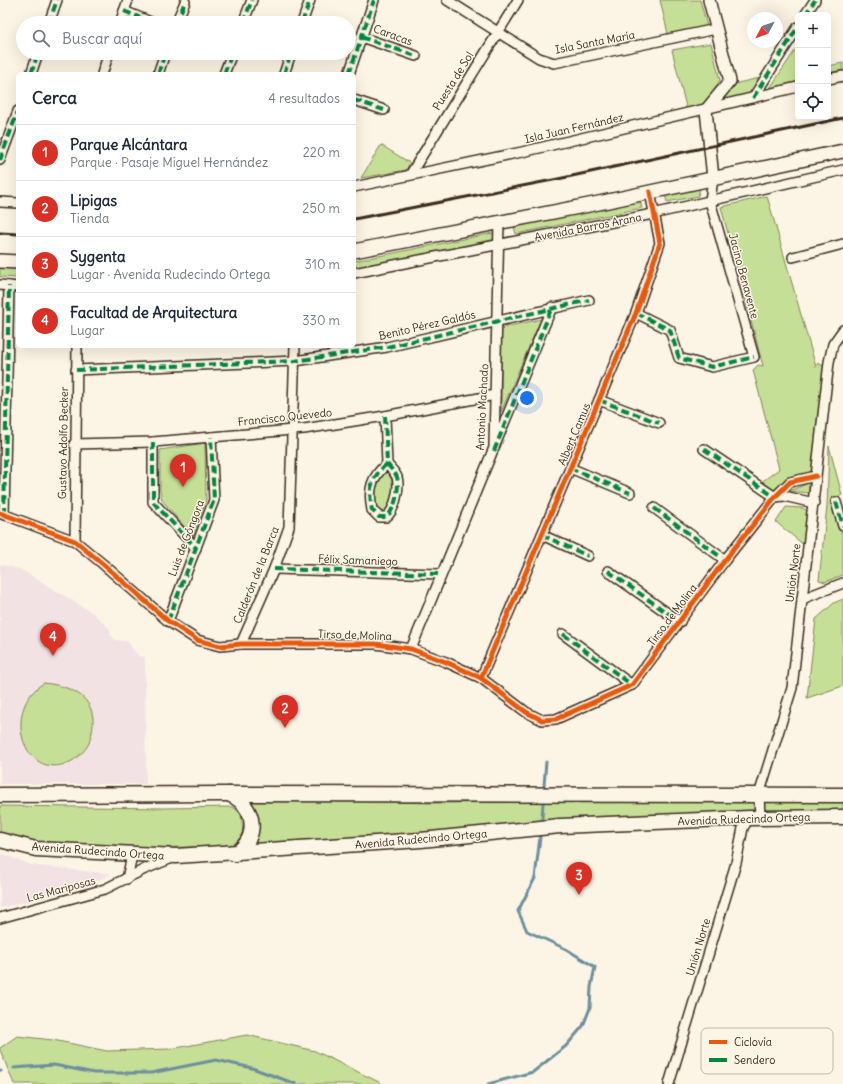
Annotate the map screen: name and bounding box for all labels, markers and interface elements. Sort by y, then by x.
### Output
north arrow [747,12,783,48]
map controls [795,12,831,120]
button: + [795,12,831,48]
search box [16,16,356,60]
street label: Caracas [371,21,415,49]
icon: search [30,27,52,49]
street label: Isla Santa María [554,27,636,57]
text: Buscar aquí [62,29,142,48]
button: − [795,48,831,84]
street label: Puesta de Sol [430,49,476,113]
button: locate [795,84,831,120]
text: Cerca [32,87,77,109]
text: 4 resultados [268,90,340,107]
street label: Isla Juan Fernández [523,110,625,146]
text: Parque Alcántara [70,135,188,154]
text: 1 [42,144,48,161]
text: 220 m [303,144,340,161]
text: Parque · Pasaje Miguel Hernández [70,154,268,171]
text: Lipigas [70,191,117,210]
text: 2 [41,200,49,217]
text: 250 m [302,200,340,217]
text: Tienda [70,210,109,227]
street label: Avenida Barros Arana [533,210,643,244]
street label: Jacino Benavente [726,232,762,320]
text: Sygenta [70,247,126,266]
text: 3 [41,256,49,273]
text: 310 m [305,256,340,273]
text: Lugar · Avenida Rudecindo Ortega [70,266,270,283]
text: Facultad de Arquitectura [70,303,237,322]
street label: Benito Pérez Galdós [377,307,477,343]
text: 4 [41,312,49,329]
text: 330 m [302,312,340,329]
text: Lugar [70,322,104,339]
street label: Antonio Machado [473,363,491,451]
street label: Gustavo Adolfo Becker [55,386,71,499]
your location [517,388,537,408]
street label: Albert Camus [555,401,593,467]
street label: Francisco Quevedo [237,405,333,429]
pin: 1 [170,454,196,487]
street label: Luis de Góngora [165,498,207,578]
street label: Calderón de la Barca [230,524,282,626]
street label: Unión Norte [782,543,804,603]
street label: Félix Samaniego [318,552,398,568]
street label: Tirso de Molina [644,581,700,649]
pin: 4 [40,623,66,656]
street label: Tirso de Molina [318,627,392,643]
pin: 2 [272,695,298,728]
street label: Avenida Rudecindo Ortega [677,810,811,828]
street label: Avenida Rudecindo Ortega [354,826,488,852]
street label: Avenida Rudecindo Ortega [31,839,165,863]
pin: 3 [566,862,592,895]
street label: Las Mariposas [25,873,97,905]
street label: Unión Norte [683,917,713,977]
legend [701,1028,833,1074]
text: Ciclovía [734,1035,772,1049]
text: Sendero [734,1053,775,1067]

